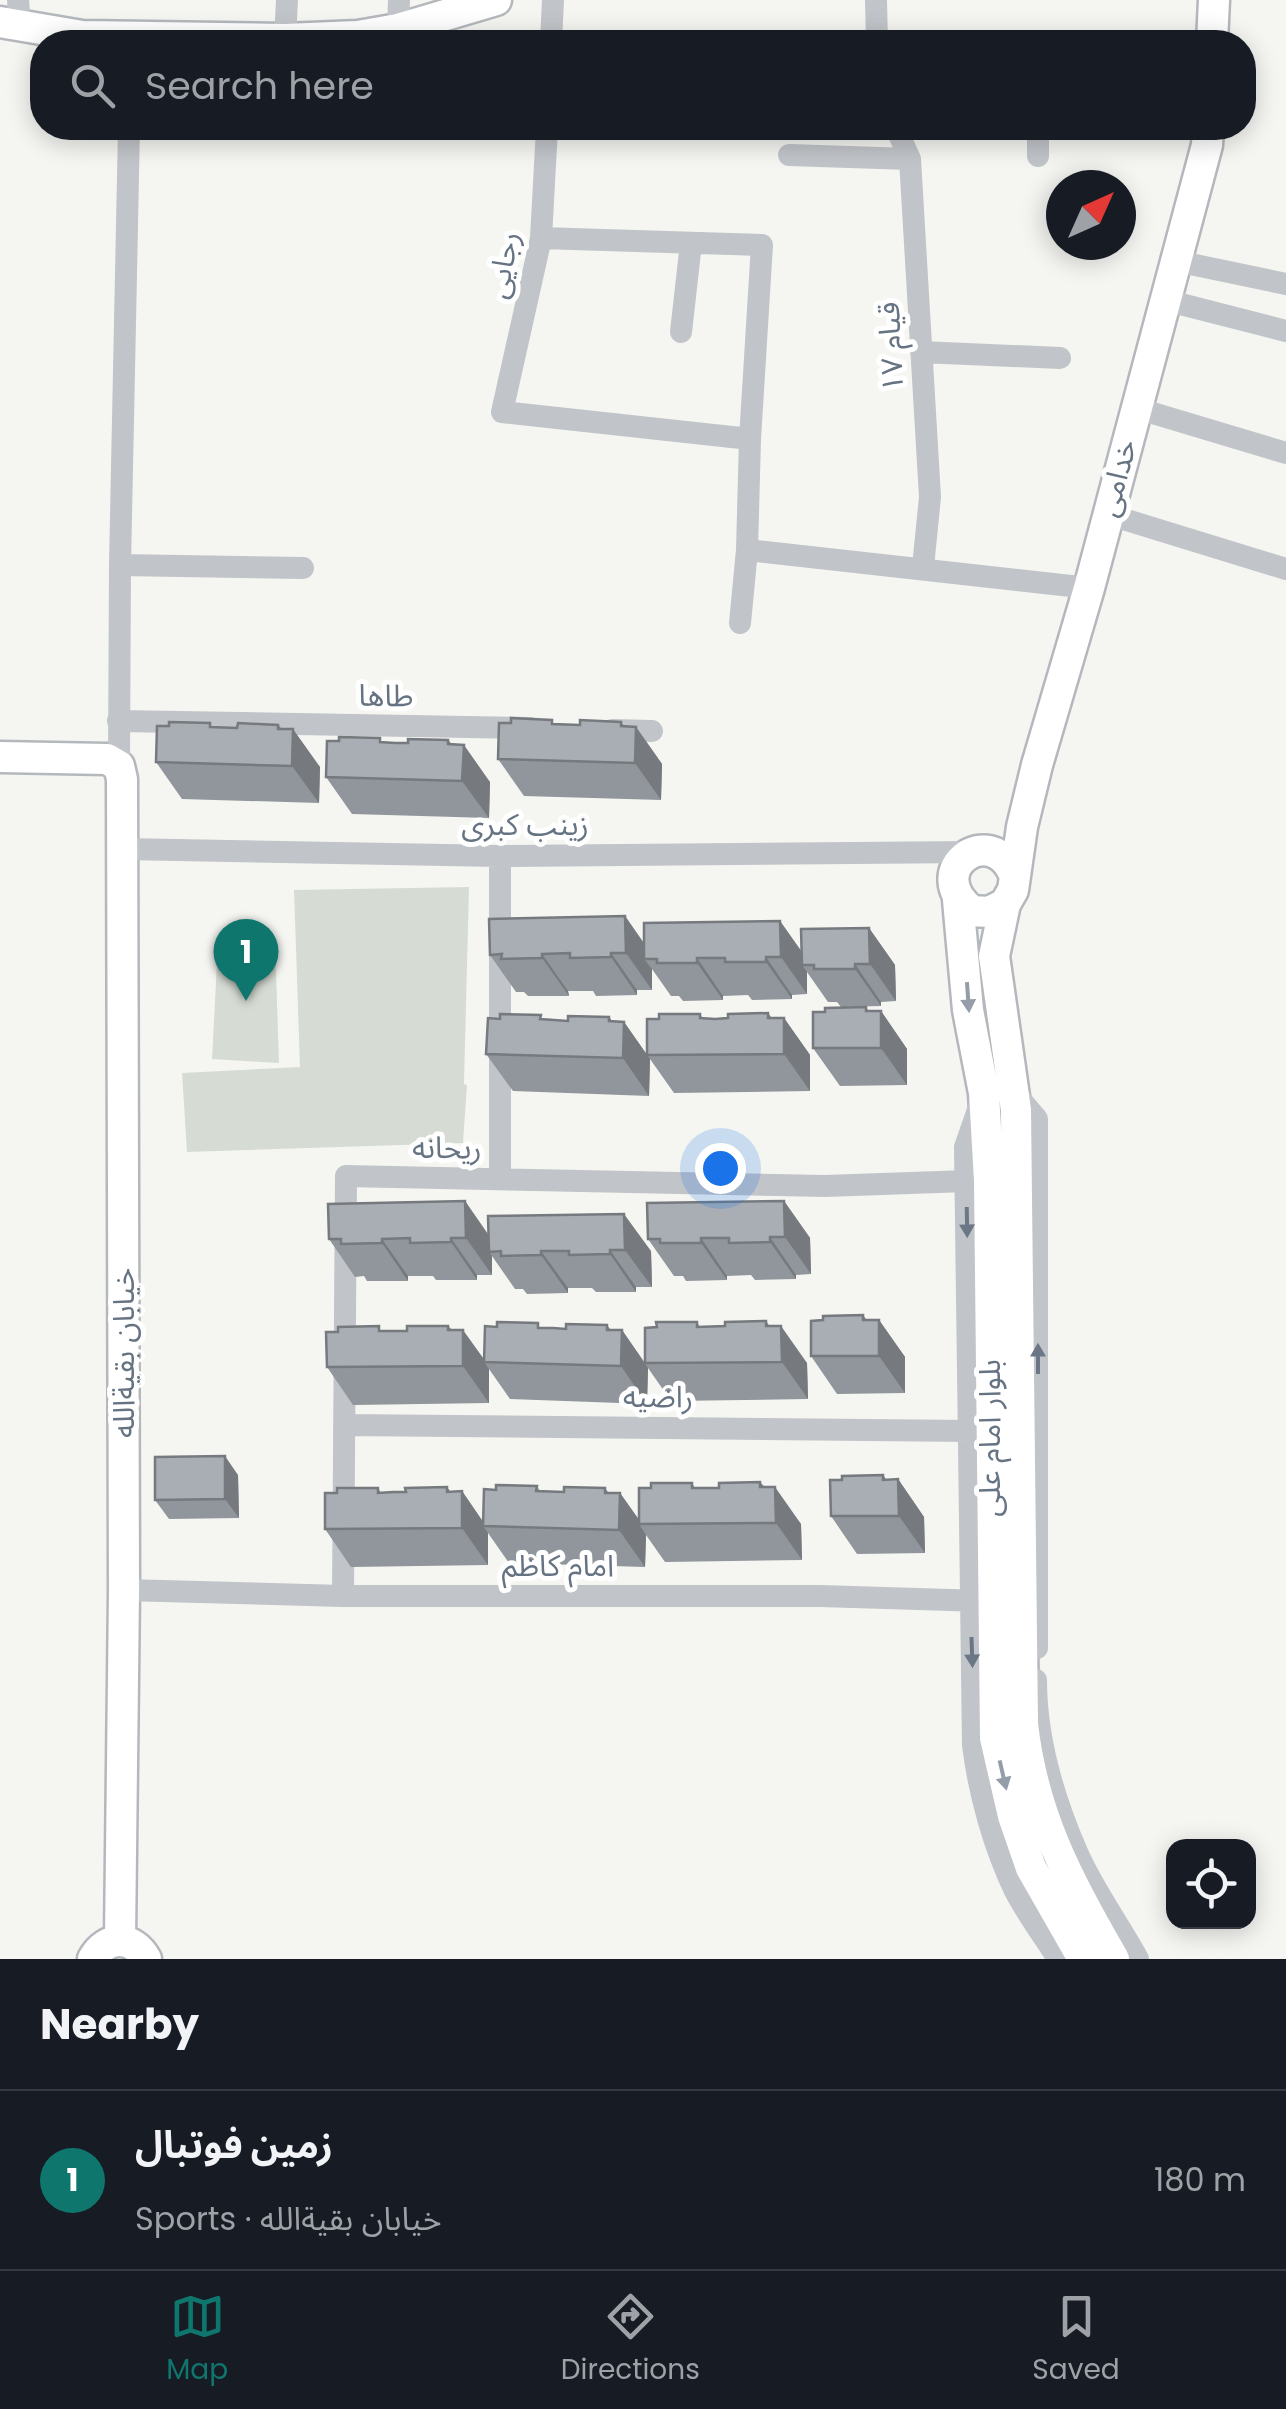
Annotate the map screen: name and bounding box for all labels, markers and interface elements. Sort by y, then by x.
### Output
search box [30,30,1256,140]
icon: search [65,58,120,113]
text: Search here [145,59,374,112]
north arrow [1046,170,1136,260]
street label: رجایی [475,228,530,302]
street label: قیام ۱۷ [867,301,915,393]
street label: خدامی [1086,434,1147,521]
street label: طاها [358,674,414,717]
street label: زینب کبری [461,803,589,846]
pin: 1 [214,918,278,1001]
one-way arrow [960,982,976,1013]
street label: ریحانه [412,1125,482,1170]
your location [695,1143,746,1194]
one-way arrow [960,1207,976,1239]
street label: خیابان بقیةالله [102,1268,145,1438]
one-way arrow [1030,1343,1046,1375]
street label: بلوار امام علی [968,1359,1012,1517]
street label: راضیه [623,1374,694,1419]
street label: امام کاظم [502,1544,614,1589]
one-way arrow [964,1637,980,1669]
one-way arrow [995,1760,1011,1791]
map controls [1166,1839,1256,1929]
button: locate [1166,1839,1256,1929]
text: Nearby [40,1995,199,2054]
text: زمین فوتبال [135,2118,333,2171]
text: 1 [66,2157,79,2202]
text: 180 m [1154,2157,1246,2202]
text: Sports · خیابان بقیةالله [135,2196,442,2241]
tab: Map [166,2289,228,2391]
tab: Directions [561,2289,700,2391]
tab: Saved [1032,2289,1120,2391]

